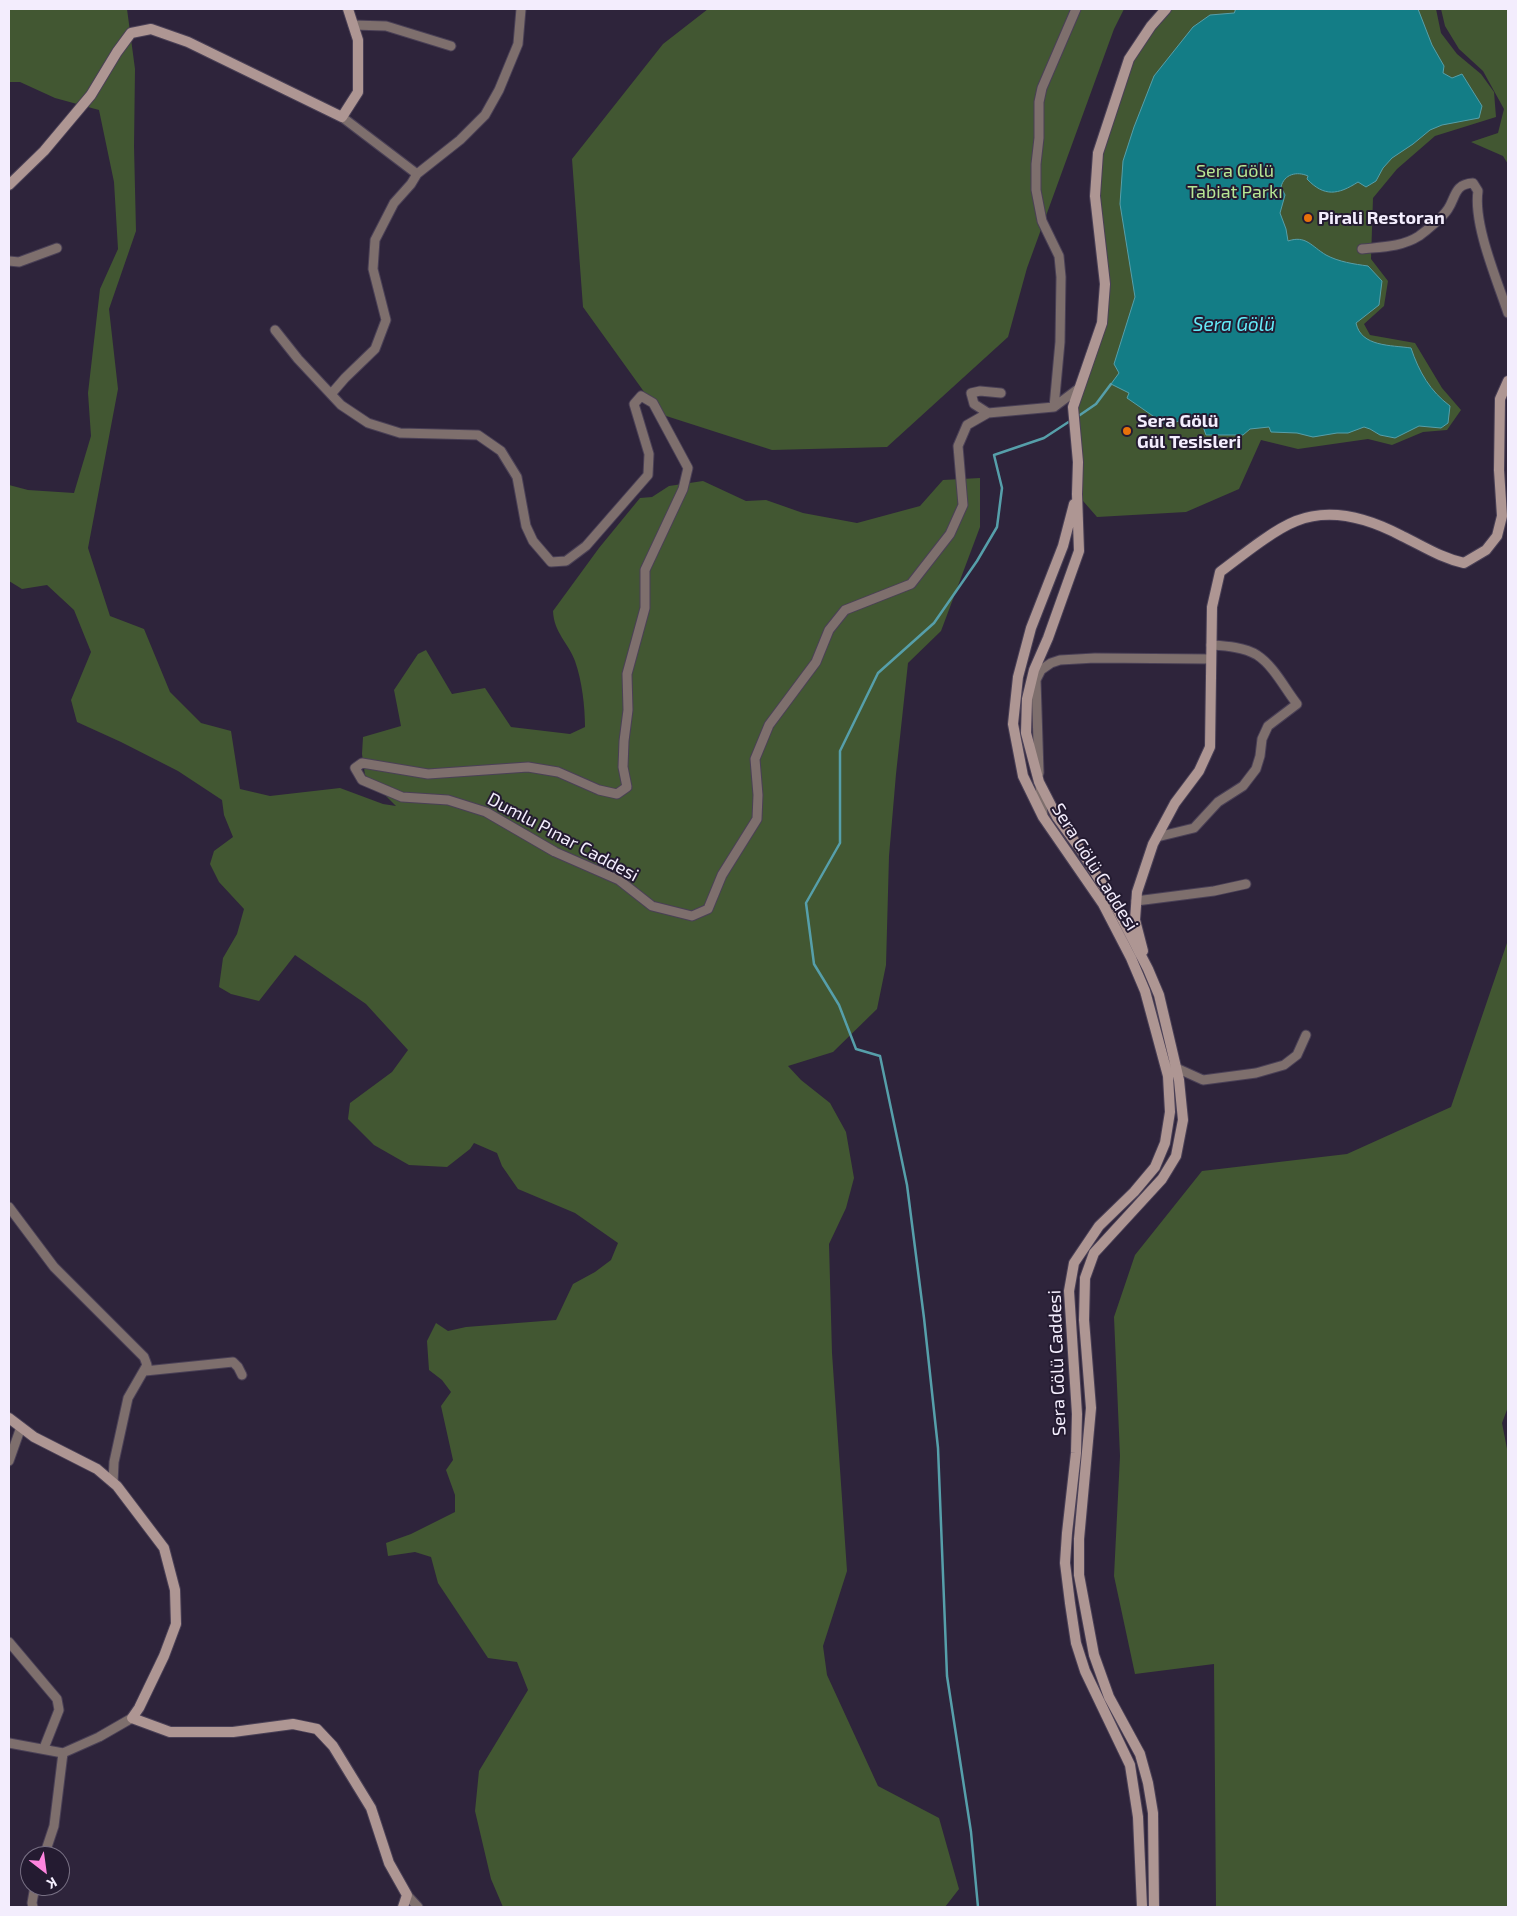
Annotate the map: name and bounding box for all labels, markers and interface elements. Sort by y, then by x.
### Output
park label: Sera Gölü Tabiat Parkı [1187,160,1283,202]
place label: Pirali Restoran [1318,207,1445,229]
marker: Pirali Restoran [1302,212,1314,224]
water label: Sera Gölü [1193,314,1275,336]
place label: Sera Gölü Gül Tesisleri [1137,410,1241,452]
marker: Sera Gölü Gül Tesisleri [1121,425,1133,437]
street label: Dumlu Pınar Caddesi [484,788,642,886]
street label: Sera Gölü Caddesi [1047,799,1143,935]
street label: Sera Gölü Caddesi [1044,1290,1070,1436]
north arrow [20,1846,70,1896]
text: K [44,1874,60,1893]

